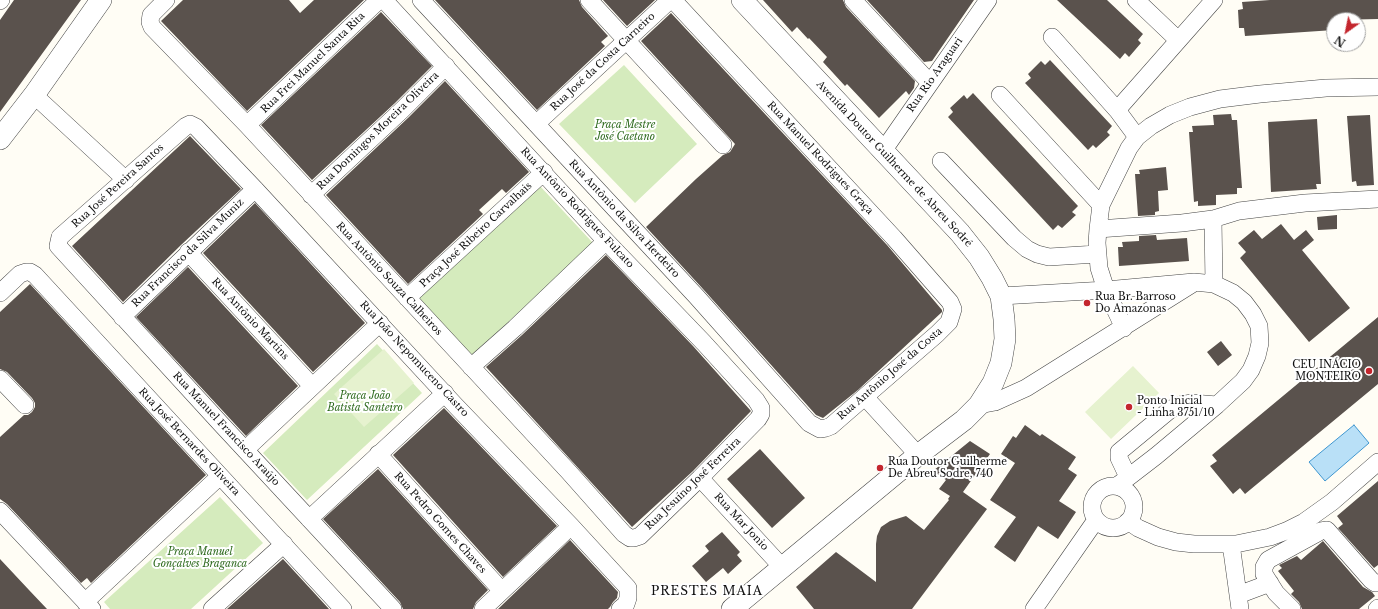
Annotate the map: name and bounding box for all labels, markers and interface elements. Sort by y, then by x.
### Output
street label: Rua Frei Manuel Santa Rita [259,10,367,116]
street label: Rua José da Costa Carneiro [548,10,658,114]
north arrow [1326,12,1366,52]
text: N [1332,33,1348,50]
street label: Rua Rio Araguari [905,35,965,115]
street label: Rua Domingos Moreira Oliveira [315,69,441,193]
street label: Avenida Doutor Guilherme de Abreu Sodré [814,78,974,250]
street label: Rua Manuel Rodrigues Graça [765,99,875,217]
park label: Praça Mestre José Caetano [595,119,655,142]
street label: Rua José Pereira Santos [70,142,166,230]
street label: Rua Antônio Rodrigues Fulcato [518,145,636,271]
street label: Rua Antônio da Silva Herdeiro [566,158,682,280]
street label: Praça José Ribeiro Carvalhais [417,180,535,290]
street label: Rua Francisco da Silva Muniz [130,196,246,310]
street label: Rua Antônio Souza Calheiros [334,220,444,338]
street label: Rua Antônio Martins [209,276,291,362]
place label: Rua Br. Barroso Do Amazonas [1095,291,1176,314]
marker: Rua Br. Barroso Do Amazonas [1082,298,1092,308]
street label: Rua João Nepomuceno Castro [357,299,471,419]
street label: Rua Antônio José da Costa [835,325,945,423]
place label: CEU INÁCIO MONTEIRO [1292,359,1361,382]
marker: CEU INÁCIO MONTEIRO [1364,366,1374,376]
street label: Rua Manuel Francisco Araújo [170,370,282,488]
street label: Rua José Bernardes Oliveira [136,386,242,498]
park label: Praça João Batista Santeiro [327,390,403,414]
place label: Ponto Inicial - Linha 3751/10 [1137,395,1215,418]
marker: Ponto Inicial - Linha 3751/10 [1124,402,1134,412]
street label: Rua Jesuíno José Ferreira [643,435,743,533]
place label: Rua Doutor Guilherme De Abreu Sodre, 740 [888,456,1007,480]
marker: Rua Doutor Guilherme De Abreu Sodre, 740 [875,463,885,473]
street label: Rua Pedro Gomes Chaves [392,470,488,576]
street label: Rua Mar Jonio [711,491,771,553]
park label: Praça Manuel Gonçalves Braganca [153,546,247,570]
district label: PRESTES MAIA [651,585,763,599]

